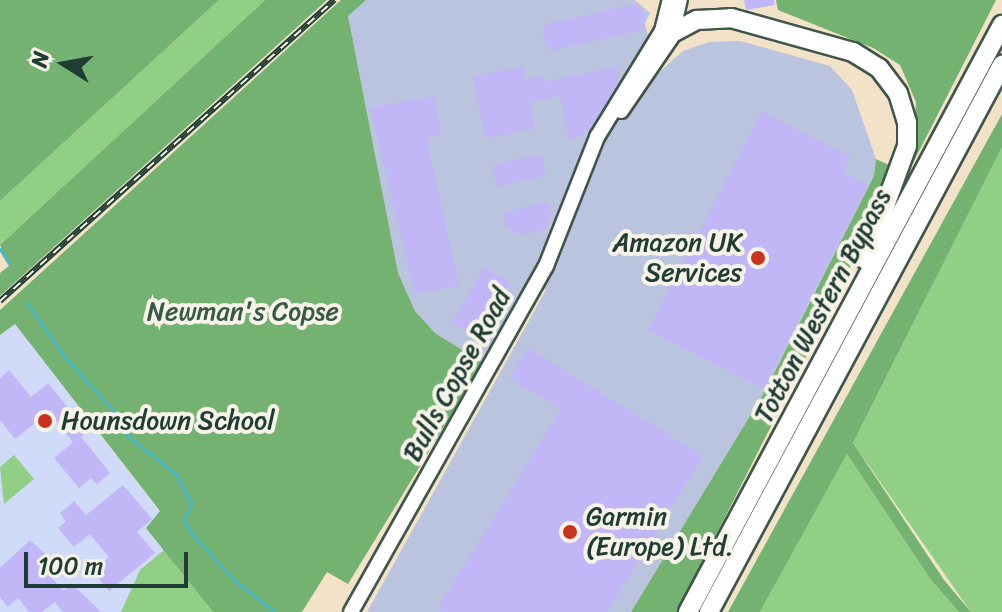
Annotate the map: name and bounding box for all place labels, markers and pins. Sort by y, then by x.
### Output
place label: Amazon UK Services [612,227,742,288]
marker: Amazon UK Services [749,249,767,267]
place label: Hounsdown School [61,405,275,437]
marker: Hounsdown School [36,412,54,430]
place label: Garmin (Europe) Ltd. [586,501,735,562]
marker: Garmin (Europe) Ltd. [561,523,579,541]

